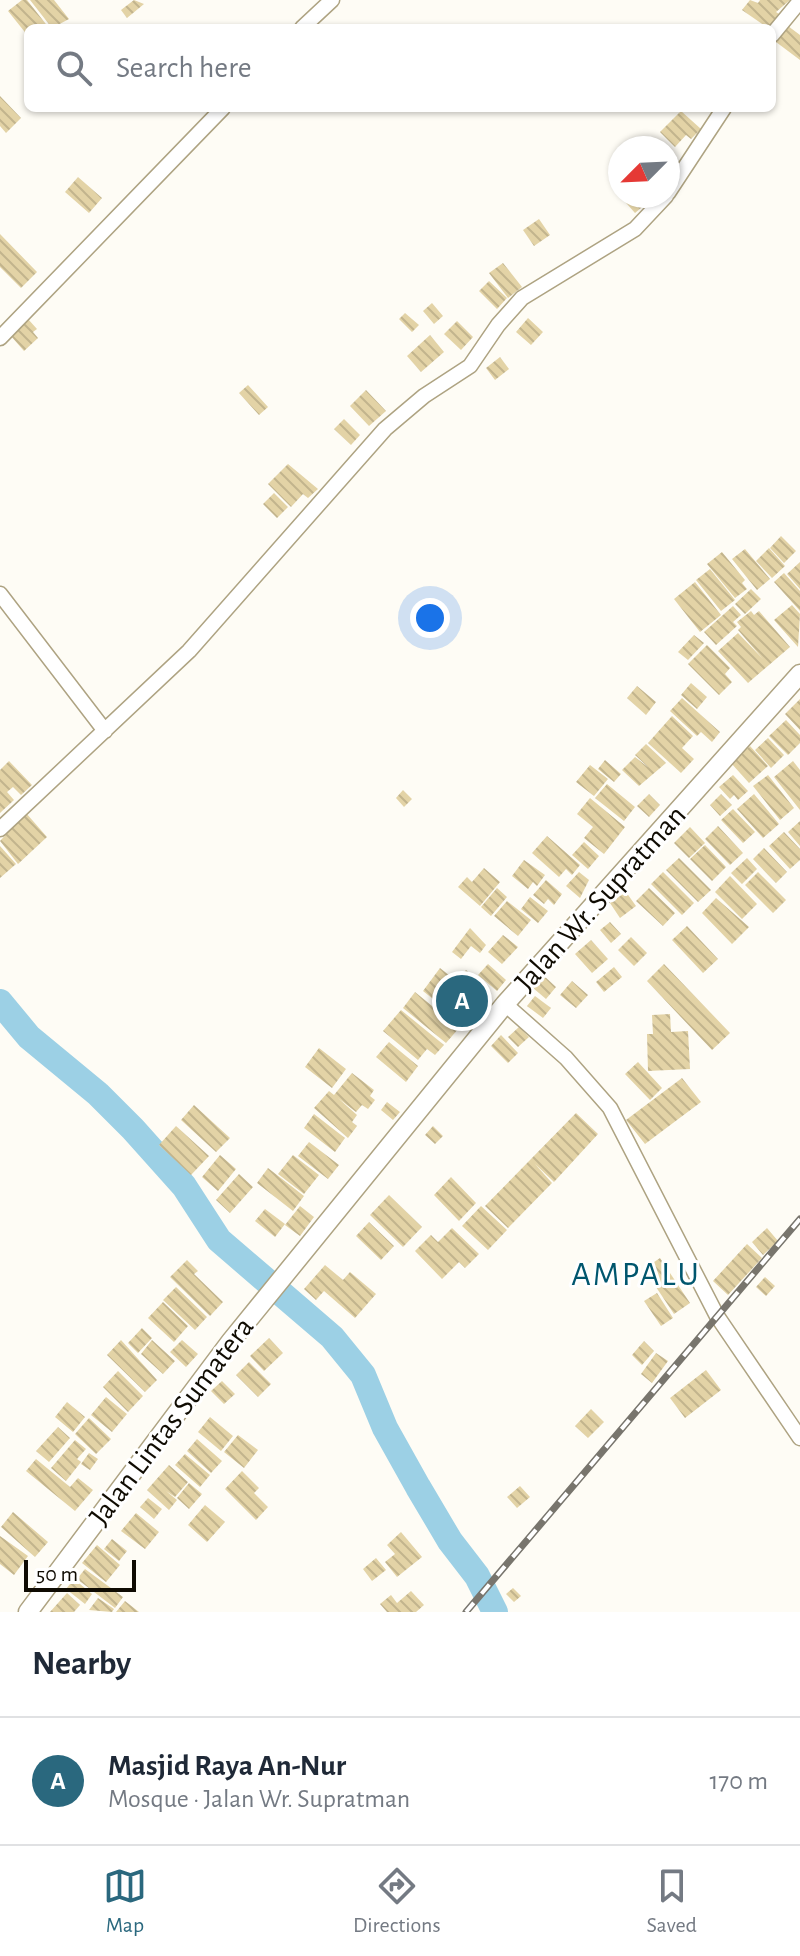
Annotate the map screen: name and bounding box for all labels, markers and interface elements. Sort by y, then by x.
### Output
search box [24,24,776,112]
icon: search [52,46,96,90]
text: Search here [116,53,252,83]
north arrow [608,136,680,208]
your location [410,598,450,638]
street label: Jalan Wr. Supratman [510,800,692,997]
pin: A [436,971,488,1031]
district label: AMPALU [571,1258,701,1292]
street label: Jalan Lintas Sumatera [84,1312,260,1531]
scale bar [24,1556,136,1592]
text: 50 m [36,1563,78,1585]
text: Nearby [32,1647,131,1681]
text: Masjid Raya An-Nur [108,1751,346,1781]
text: A [50,1768,66,1794]
text: 170 m [709,1768,768,1794]
text: Mosque · Jalan Wr. Supratman [108,1786,410,1812]
tab: Map [103,1864,147,1938]
tab: Directions [353,1864,441,1938]
tab: Saved [647,1864,697,1938]

